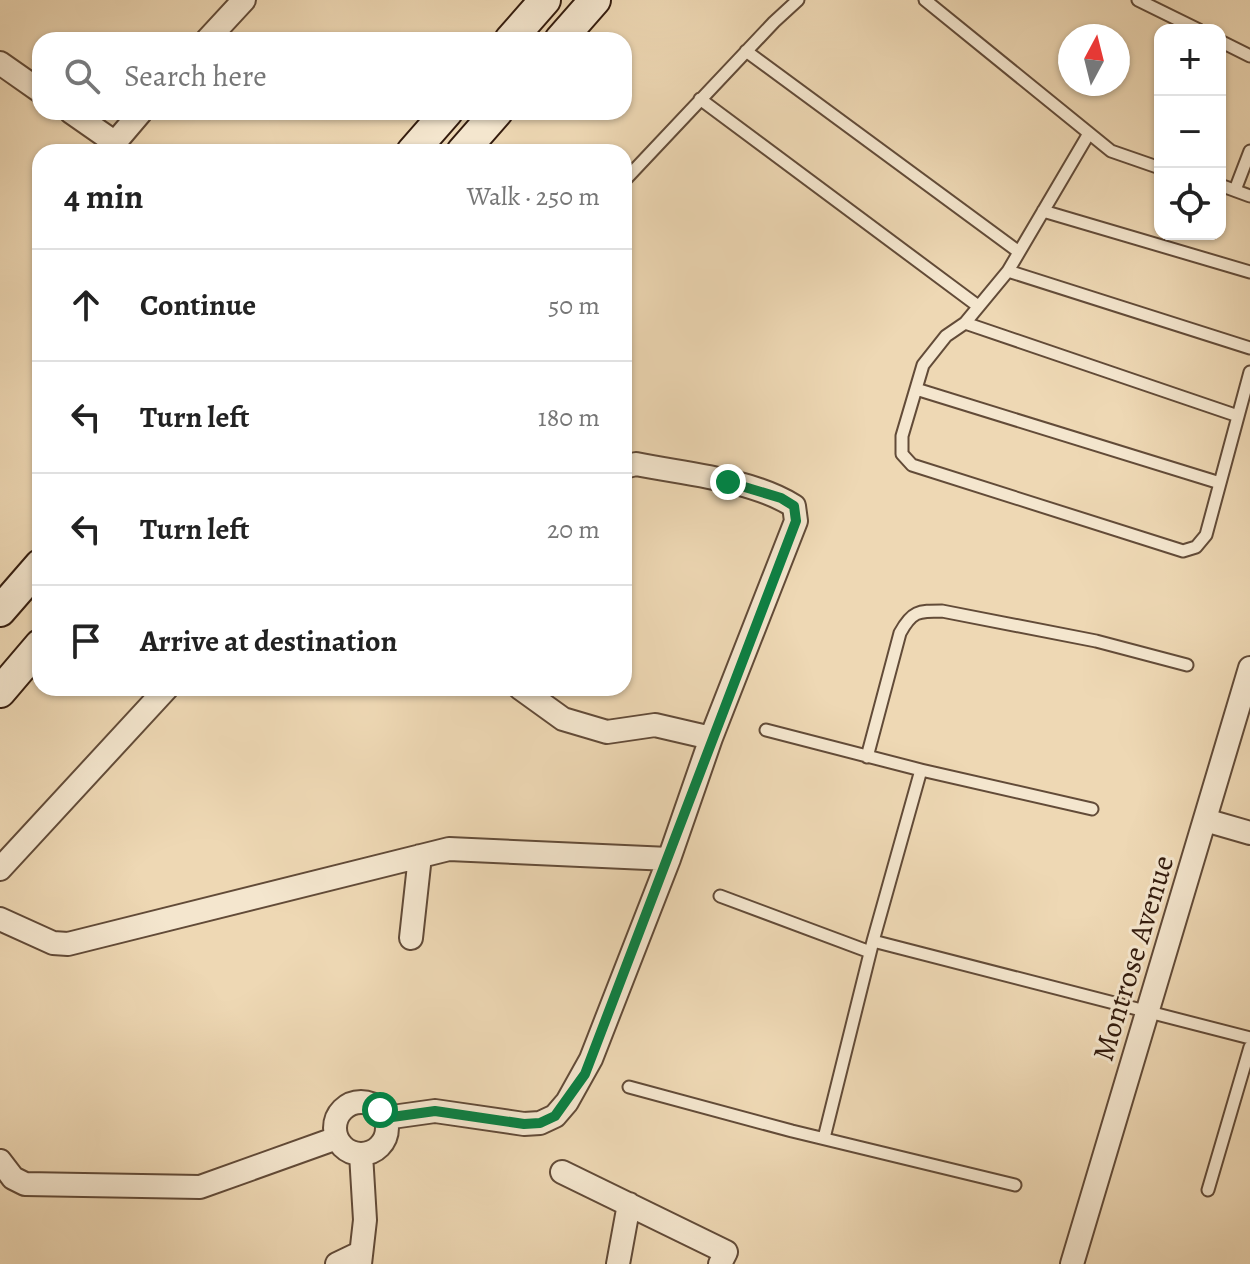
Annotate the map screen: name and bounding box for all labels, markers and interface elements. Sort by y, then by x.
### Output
north arrow [1058,24,1130,96]
map controls [1154,24,1226,240]
button: + [1154,24,1226,96]
search box [32,32,632,120]
icon: search [60,54,104,98]
text: Search here [124,56,267,96]
button: − [1154,96,1226,168]
button: locate [1154,168,1226,240]
text: 4 min [64,173,143,220]
text: Walk · 250 m [467,179,600,214]
icon: ahead [64,283,108,327]
text: Continue [140,285,256,325]
text: 50 m [548,288,600,323]
icon: left [64,395,108,439]
text: Turn left [140,397,249,437]
text: 180 m [538,400,600,435]
route end [710,464,746,500]
icon: left [64,507,108,551]
text: Turn left [140,509,249,549]
text: 20 m [547,512,600,547]
icon: arrive [64,619,108,663]
text: Arrive at destination [140,621,397,661]
street label: Montrose Avenue [1083,850,1183,1066]
route start [362,1092,398,1128]

